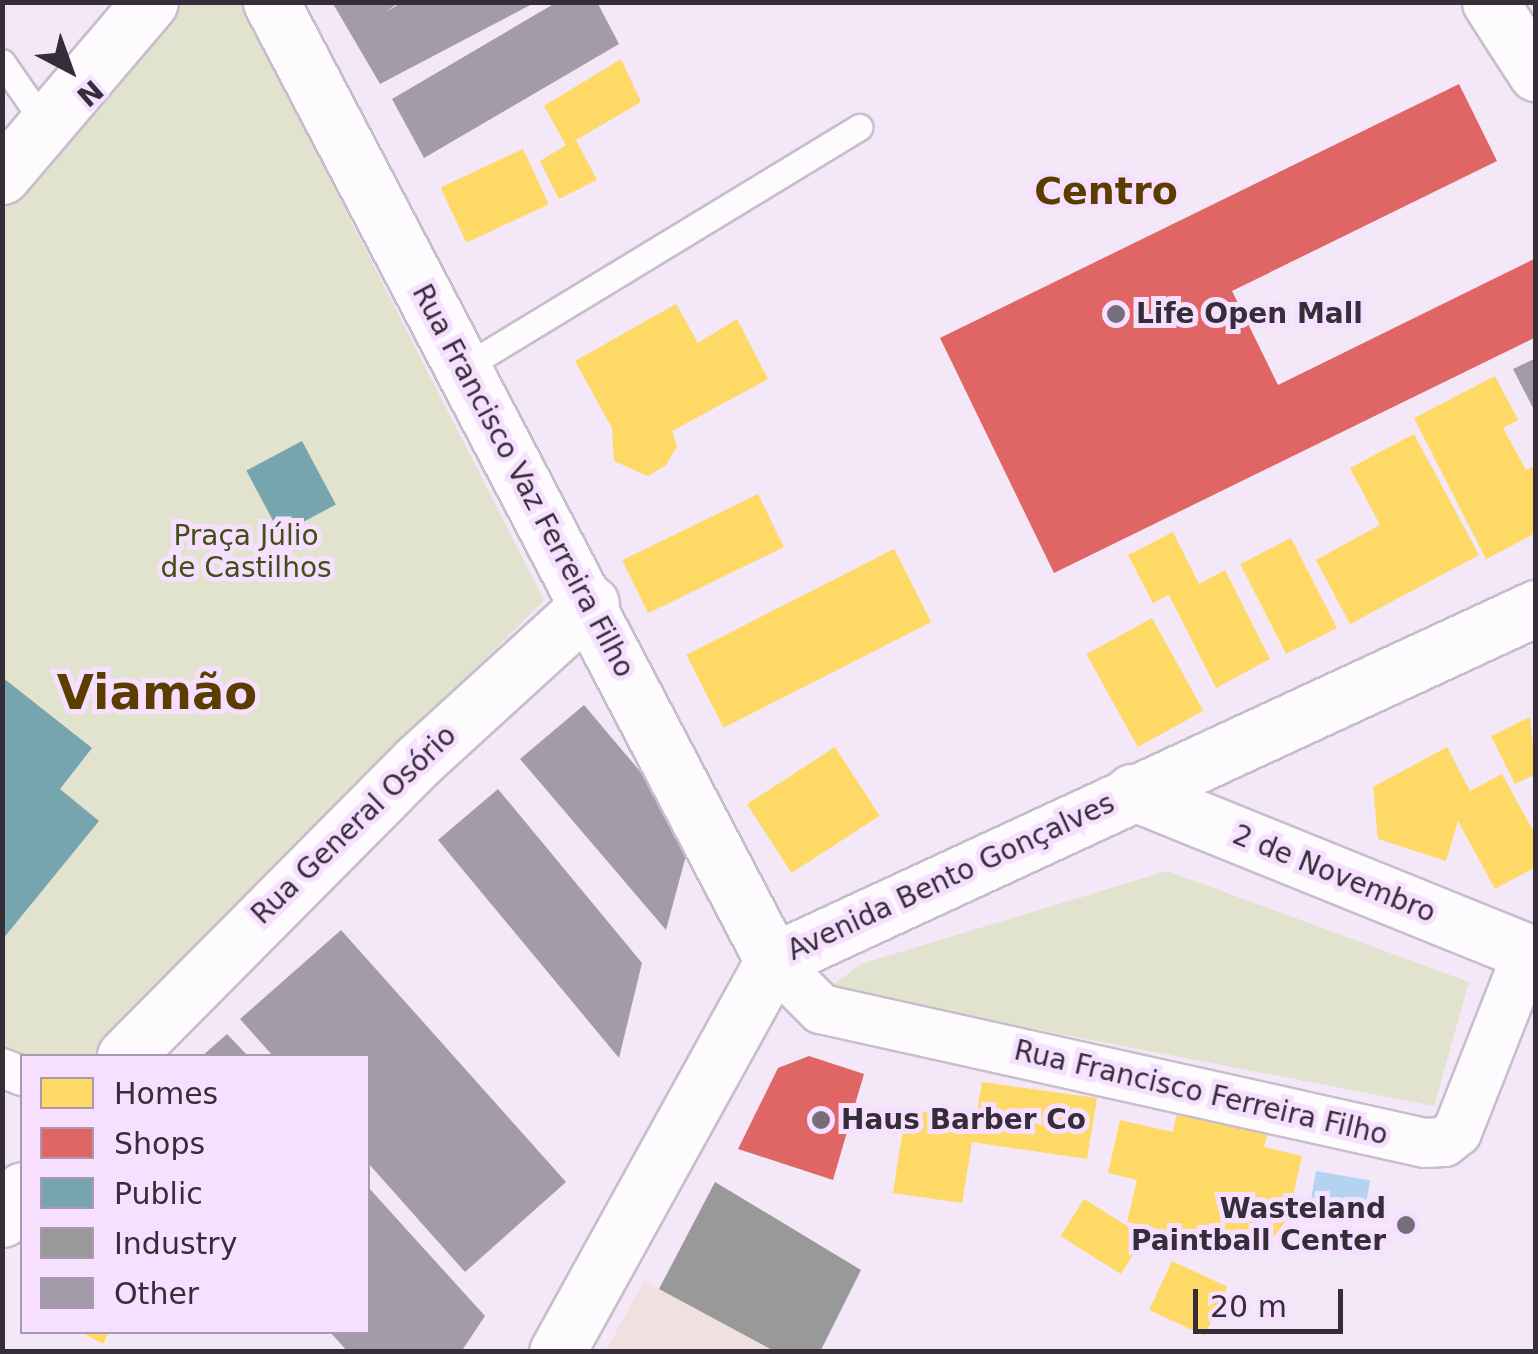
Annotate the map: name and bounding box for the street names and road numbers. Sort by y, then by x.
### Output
street label: Rua Francisco Vaz Ferreira Filho [405,279,641,683]
street label: Rua General Osório [245,719,463,931]
street label: Avenida Bento Gonçalves [782,786,1120,968]
street label: 2 de Novembro [1228,818,1440,930]
street label: Rua Francisco Ferreira Filho [1011,1034,1391,1152]

